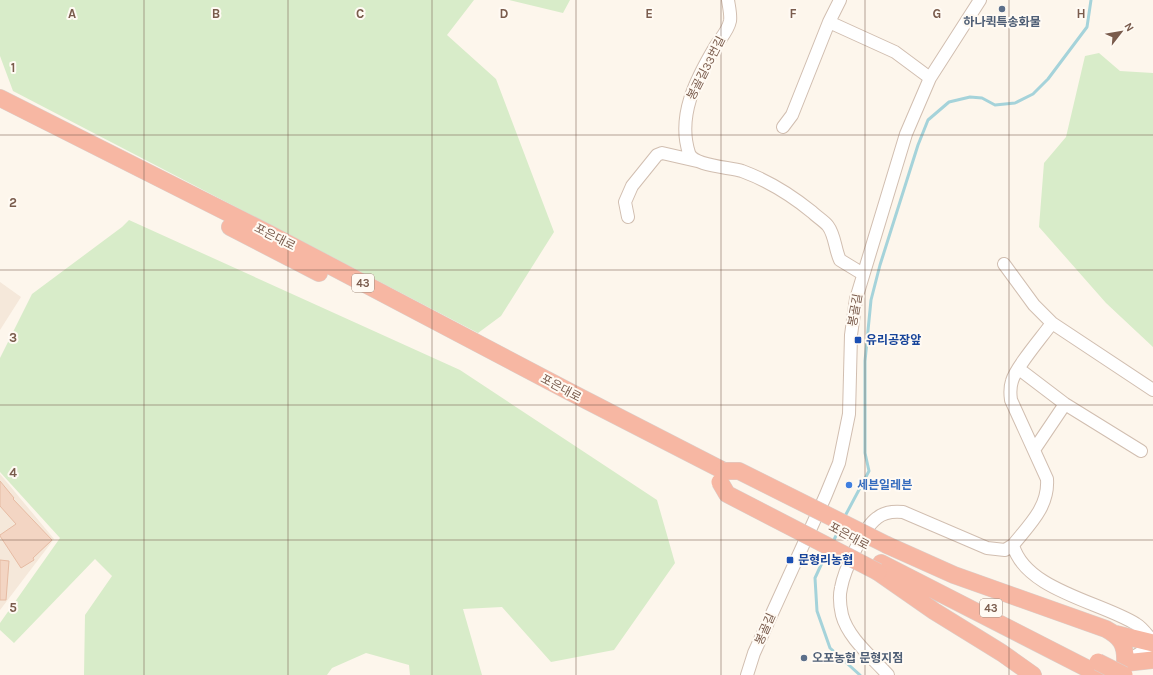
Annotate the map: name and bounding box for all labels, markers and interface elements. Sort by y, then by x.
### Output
marker: 하나퀵특송화물 [997,4,1007,14]
text: A [68,6,76,21]
text: B [212,6,220,21]
text: C [356,6,364,21]
text: D [500,6,509,21]
text: E [645,6,653,21]
text: F [789,6,797,21]
text: G [933,6,941,21]
text: H [1076,6,1086,21]
north arrow [1101,12,1141,52]
place label: 하나퀵특송화물 [963,15,1041,29]
text: N [1122,20,1137,34]
street label: 봉골길33번길 [684,34,728,102]
text: 1 [11,60,15,75]
text: 2 [9,195,17,210]
street label: 포은대로 [252,221,298,253]
road number: 43 [352,274,374,292]
street label: 봉골길 [845,292,865,328]
text: 3 [9,330,17,345]
place label: 유리공장앞 [866,333,921,347]
marker: 유리공장앞 [853,335,863,345]
street label: 포은대로 [538,371,584,405]
text: 4 [9,465,17,480]
place label: 세븐일레븐 [857,478,912,492]
marker: 세븐일레븐 [844,480,854,490]
street label: 포은대로 [826,519,872,553]
place label: 문형리농협 [798,553,853,567]
marker: 문형리농협 [785,555,795,565]
road number: 43 [980,599,1002,617]
text: 5 [9,600,17,615]
street label: 봉골길 [752,611,778,647]
place label: 오포농협 문형지점 [812,651,903,665]
marker: 오포농협 문형지점 [799,653,809,663]

